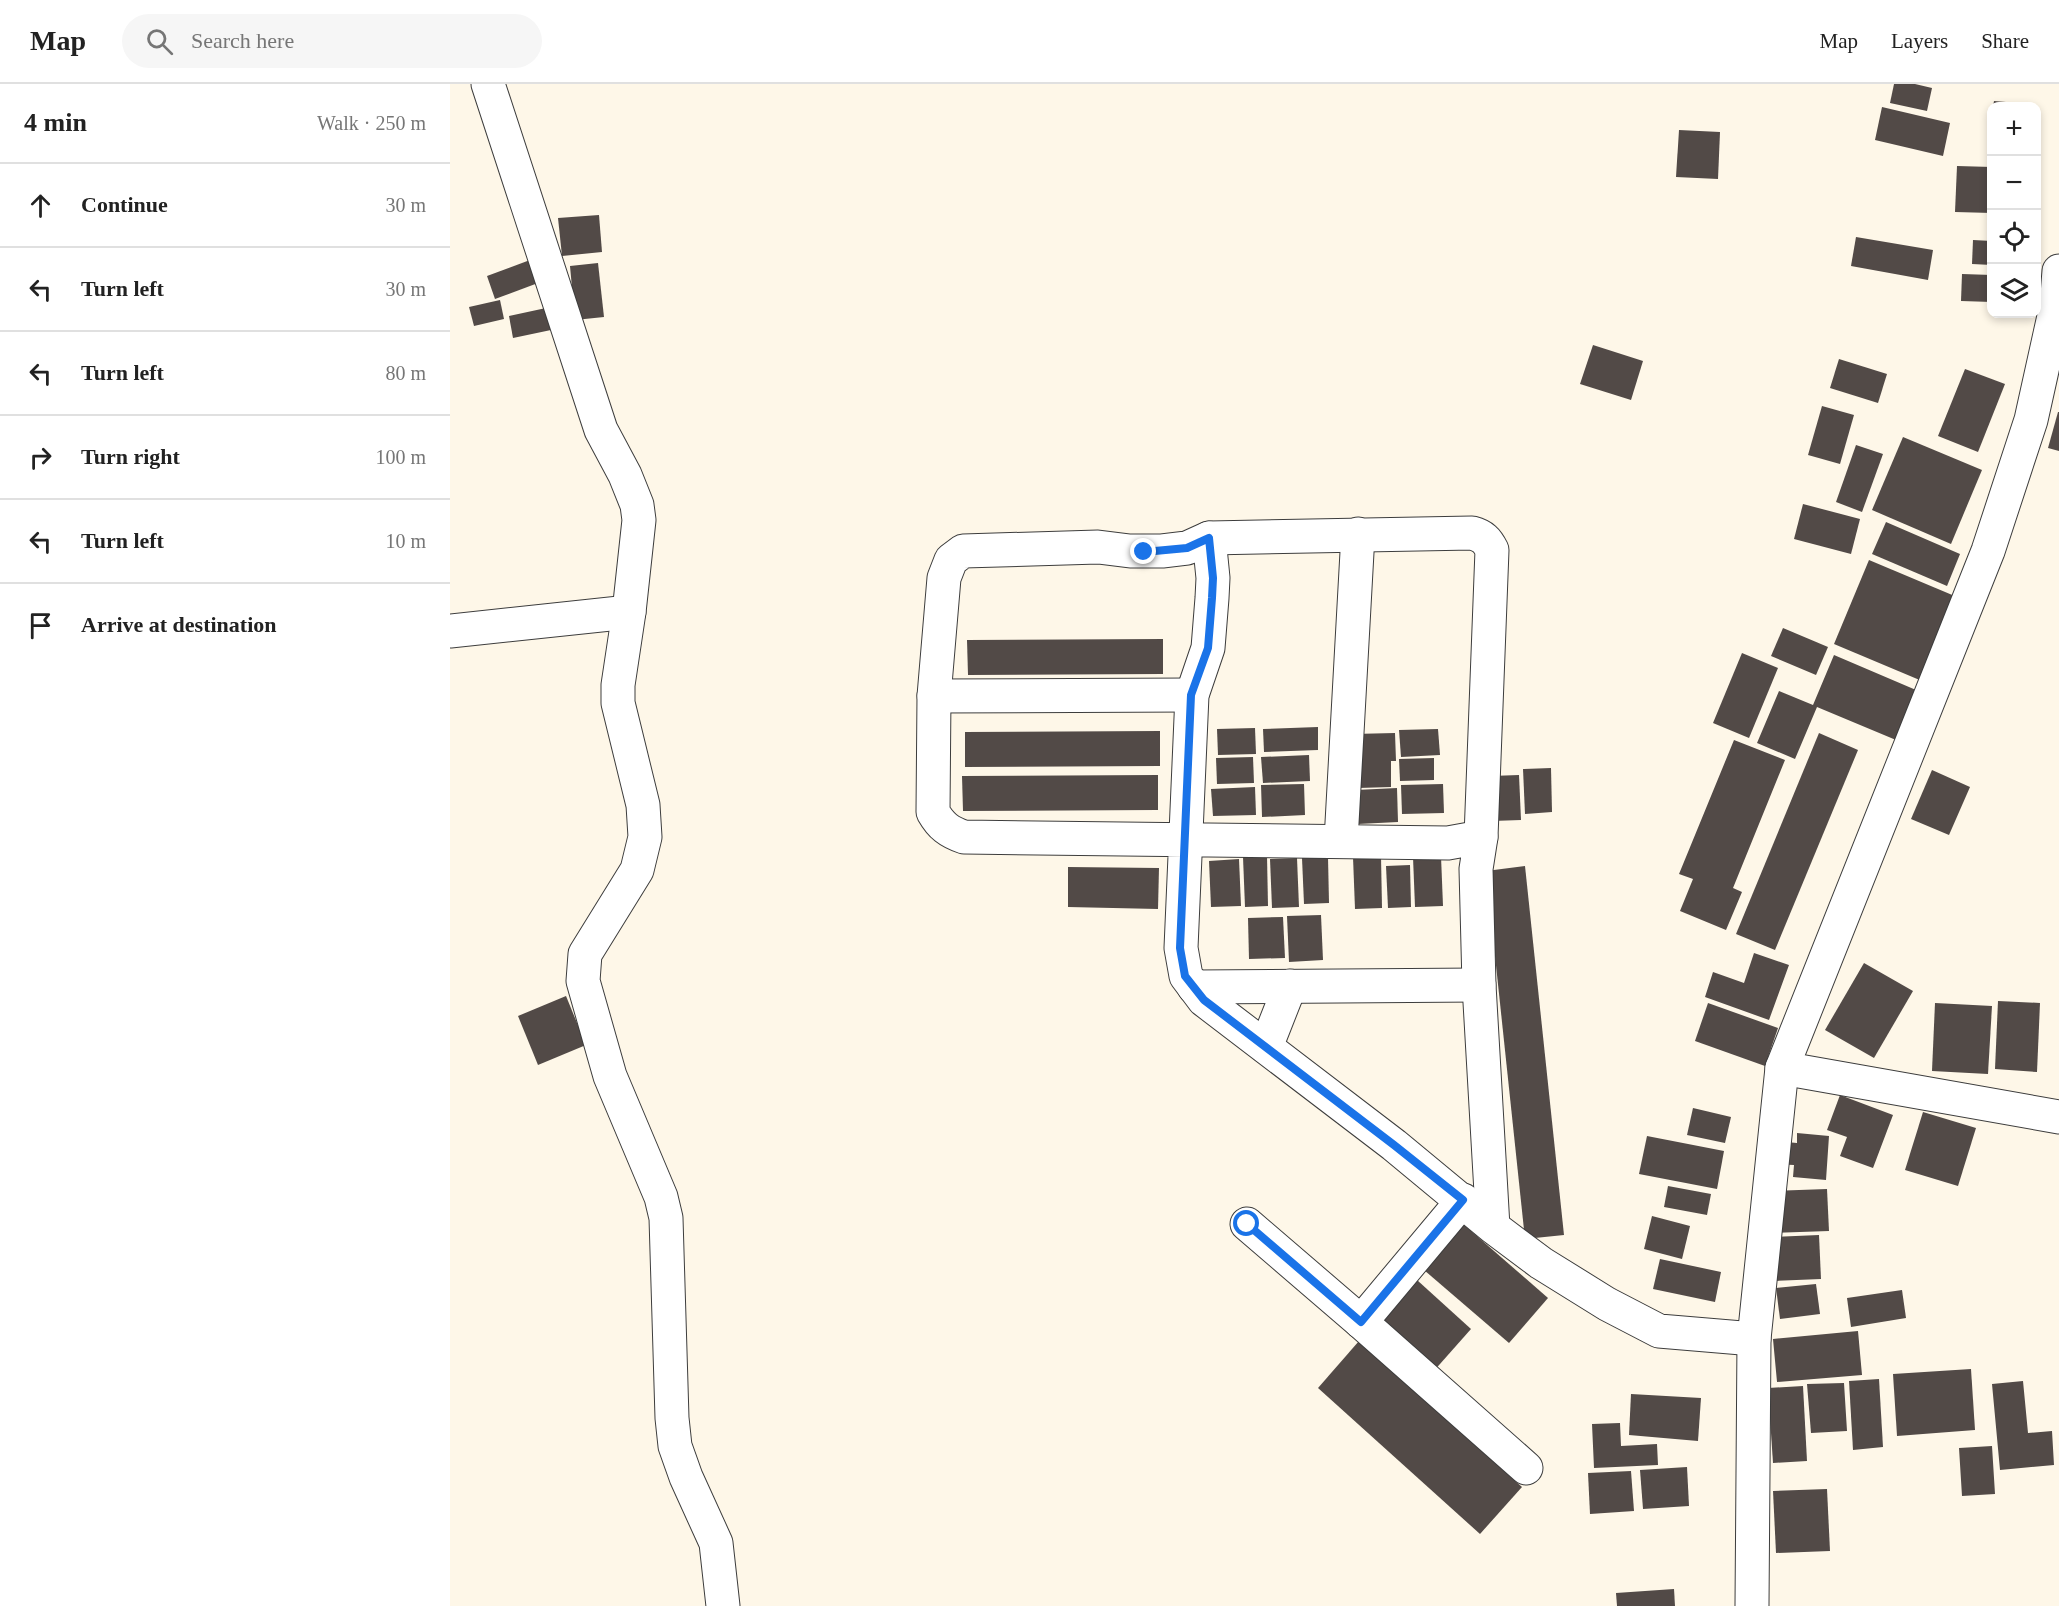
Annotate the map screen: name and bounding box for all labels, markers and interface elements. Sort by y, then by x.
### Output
search box [122,14,542,68]
text: Map [30,25,86,56]
icon: search [143,25,176,58]
text: Search here [191,28,294,53]
text: Map [1820,29,1858,53]
text: Layers [1891,29,1948,53]
text: Share [1981,29,2029,53]
map controls [1987,102,2041,318]
button: + [1987,102,2041,156]
text: 4 min [24,108,87,137]
text: Walk · 250 m [317,112,426,134]
button: − [1987,156,2041,210]
icon: ahead [24,189,57,222]
text: Continue [81,192,168,217]
text: 30 m [385,194,426,216]
button: locate [1987,210,2041,264]
button: layers [1987,264,2041,318]
icon: left [24,273,57,306]
text: Turn left [81,276,164,301]
text: 30 m [385,278,426,300]
icon: left [24,357,57,390]
text: Turn left [81,360,164,385]
text: 80 m [385,362,426,384]
icon: right [24,441,57,474]
text: Turn right [81,444,180,469]
text: 100 m [375,446,426,468]
icon: left [24,525,57,558]
text: Turn left [81,528,164,553]
text: 10 m [385,530,426,552]
route end [1130,538,1156,564]
icon: arrive [24,609,57,642]
text: Arrive at destination [81,612,277,637]
route start [1233,1210,1259,1236]

